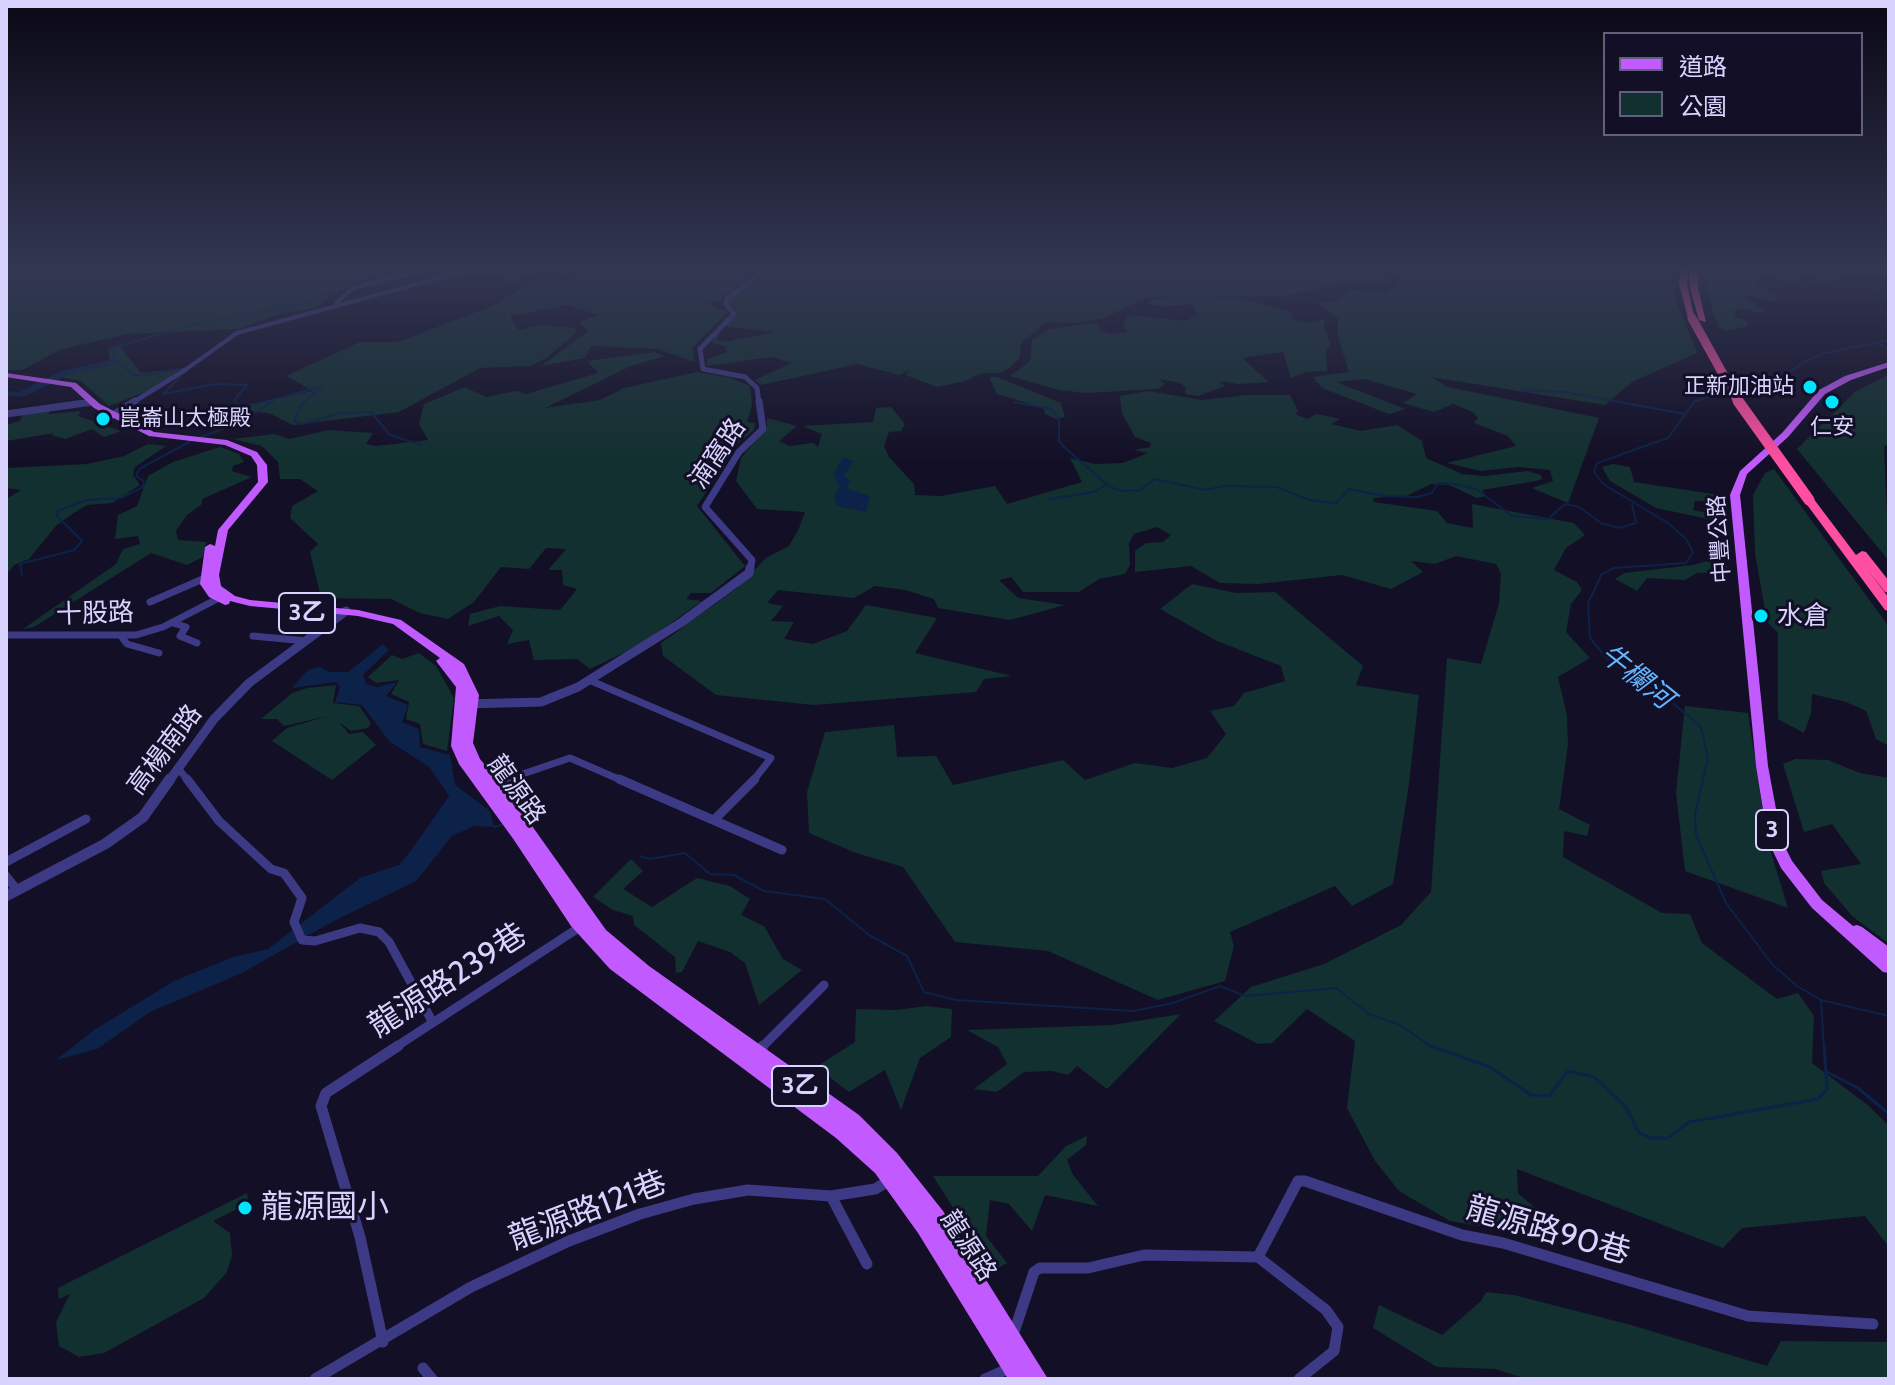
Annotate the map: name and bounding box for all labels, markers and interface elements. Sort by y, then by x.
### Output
legend [1603,32,1863,136]
text: 道路 [1679,52,1727,81]
text: 公園 [1679,92,1727,121]
place label: 正新加油站 [1684,374,1794,400]
marker: 正新加油站 [1801,378,1819,396]
marker: 仁安 [1823,393,1841,411]
place label: 崑崙山太極殿 [119,406,251,432]
marker: 崑崙山太極殿 [94,410,112,428]
street label: 湳窩路 [683,413,753,495]
place label: 仁安 [1810,415,1854,441]
street label: 中豐公路 [1704,494,1736,584]
road number: 3乙 [279,593,335,633]
street label: 十股路 [55,597,135,631]
place label: 水倉 [1777,600,1829,632]
marker: 水倉 [1752,607,1770,625]
water label: 牛欄河 [1593,638,1679,716]
street label: 高楊南路 [121,699,209,801]
street label: 龍源路 [480,749,552,831]
road number: 3 [1756,810,1788,850]
street label: 龍源路239巷 [362,916,534,1046]
road number: 3乙 [772,1066,828,1106]
street label: 龍源路121巷 [504,1163,672,1259]
place label: 龍源國小 [261,1189,389,1227]
street label: 龍源路90巷 [1462,1189,1634,1273]
marker: 龍源國小 [236,1199,254,1217]
street label: 龍源路 [934,1205,1002,1287]

